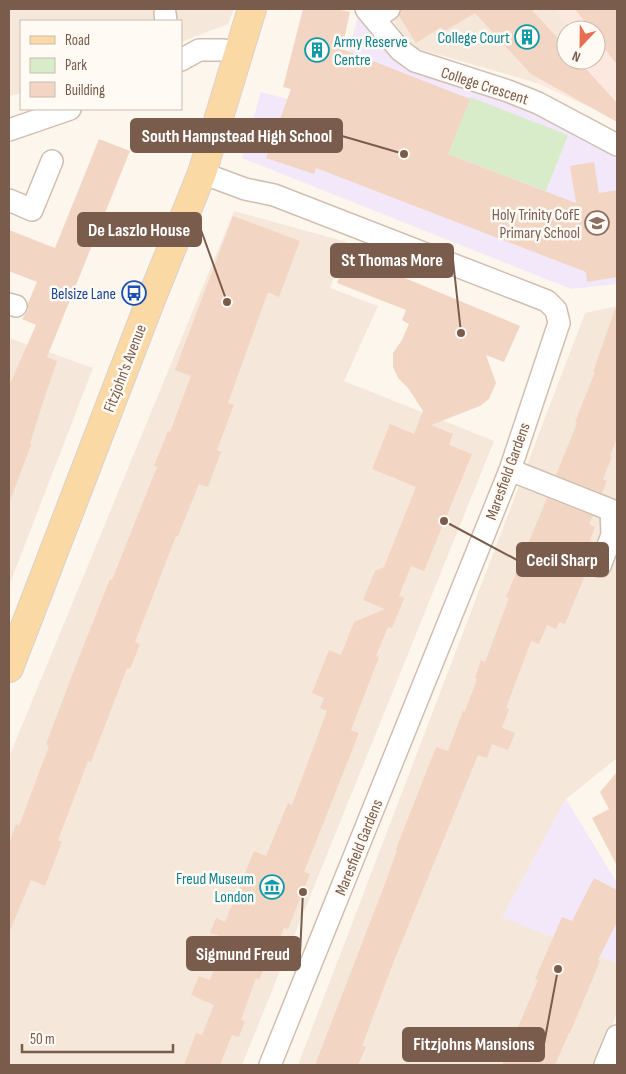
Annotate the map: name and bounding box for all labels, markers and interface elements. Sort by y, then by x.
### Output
legend [20,20,182,110]
north arrow [556,20,606,70]
building icon: College Court [514,24,540,50]
place label: College Court [437,29,510,48]
text: Road [65,31,90,50]
place label: Army Reserve Centre [333,33,408,70]
building icon: Army Reserve Centre [304,37,330,63]
text: N [570,47,583,66]
text: Park [65,56,87,75]
street label: College Crescent [438,63,531,110]
text: Building [65,81,105,100]
callout: South Hampstead High School [131,119,342,152]
text: South Hampstead High School [142,126,332,147]
place label: Holy Trinity CofE Primary School [492,206,580,243]
school or university icon: Holy Trinity CofE Primary School [584,210,610,236]
callout: De Laszlo House [78,213,201,246]
text: De Laszlo House [88,220,190,241]
callout: St Thomas More [331,244,453,277]
text: St Thomas More [341,250,443,271]
bus stop icon: Belsize Lane [121,280,147,306]
place label: Belsize Lane [51,285,116,304]
street label: Fitzjohn's Avenue [100,322,151,415]
street label: Maresfield Gardens [482,420,535,523]
callout: Cecil Sharp [517,543,608,576]
text: Cecil Sharp [526,550,598,571]
street label: Maresfield Gardens [331,797,387,898]
place label: Freud Museum London [176,870,254,907]
museum icon: Freud Museum London [259,874,285,900]
callout: Sigmund Freud [187,937,300,970]
text: Sigmund Freud [196,944,290,965]
scale bar [22,1022,174,1054]
callout: Fitzjohns Mansions [403,1028,544,1061]
text: 50 m [30,1030,55,1049]
text: Fitzjohns Mansions [413,1034,535,1055]

